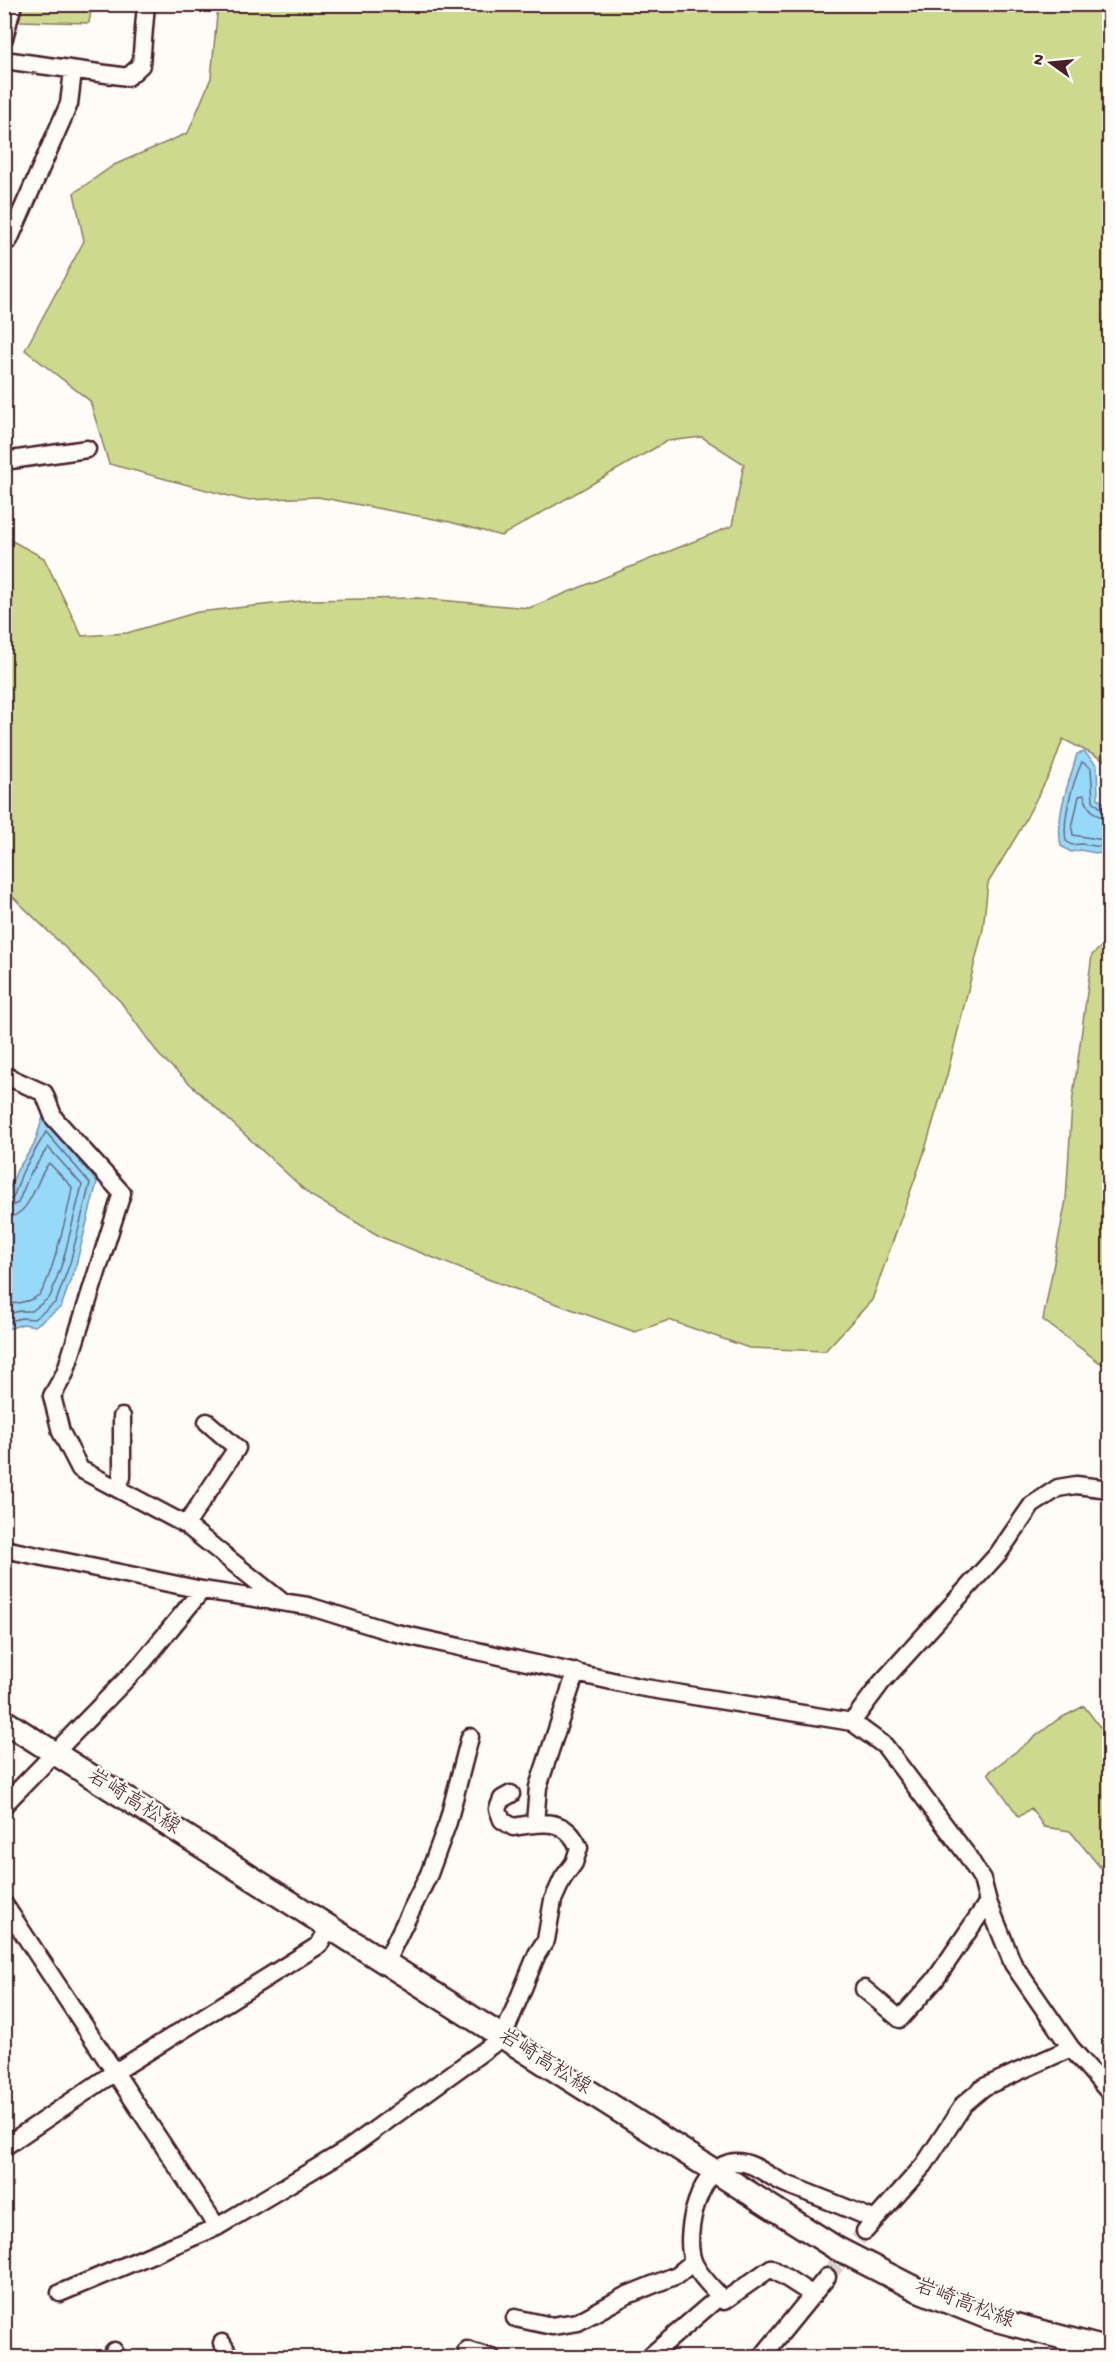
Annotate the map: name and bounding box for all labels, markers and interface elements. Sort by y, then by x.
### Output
north arrow [1021,33,1081,93]
text: N [1029,52,1051,68]
street label: 岩崎高松線 [82,1763,185,1841]
street label: 岩崎高松線 [493,2023,596,2101]
street label: 岩崎高松線 [911,2273,1018,2335]

